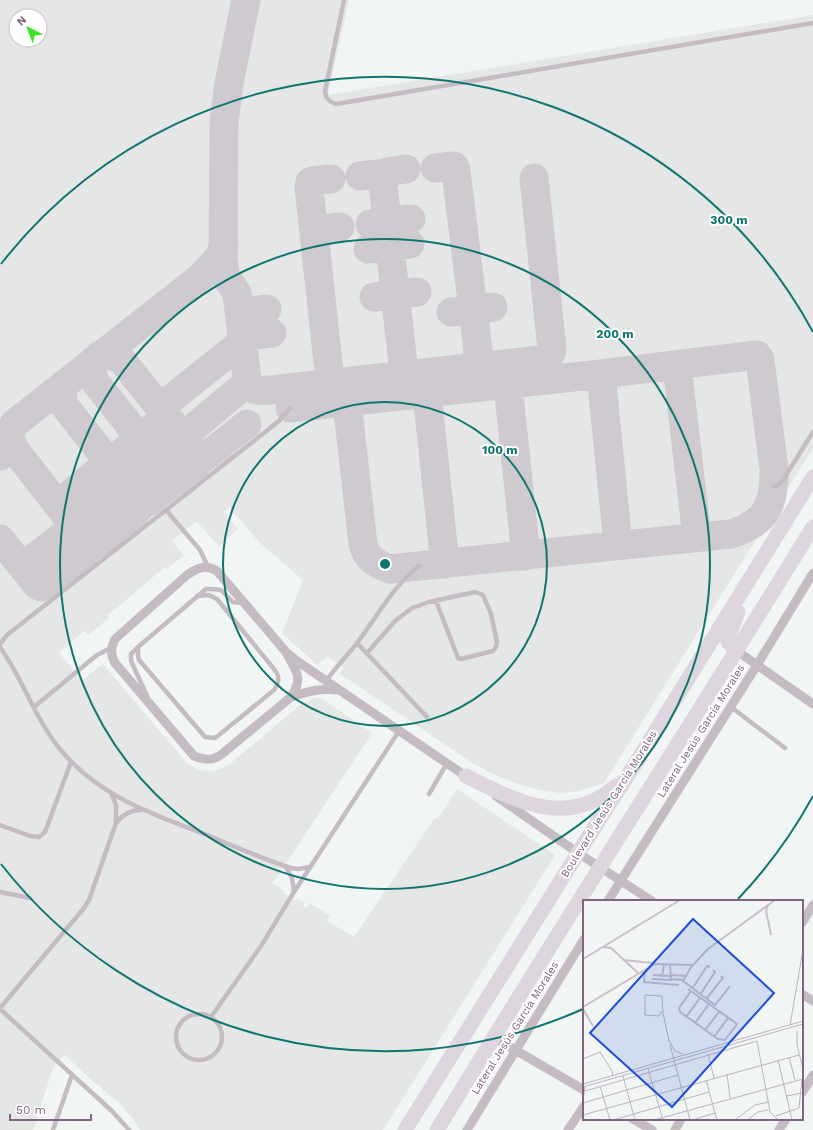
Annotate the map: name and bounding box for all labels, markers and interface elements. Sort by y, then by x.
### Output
north arrow [8,8,48,48]
text: N [14,13,29,28]
text: 300 m [710,213,748,227]
text: 200 m [596,327,634,341]
text: 100 m [482,443,518,457]
centre of rings [378,557,392,571]
street label: Lateral Jesús García Morales [655,662,748,800]
street label: Boulevard Jesús García Morales [558,728,660,880]
inset map [583,900,803,1120]
street label: Lateral Jesús García Morales [469,959,562,1097]
scale bar [10,1096,91,1122]
text: 50 m [16,1103,46,1117]

